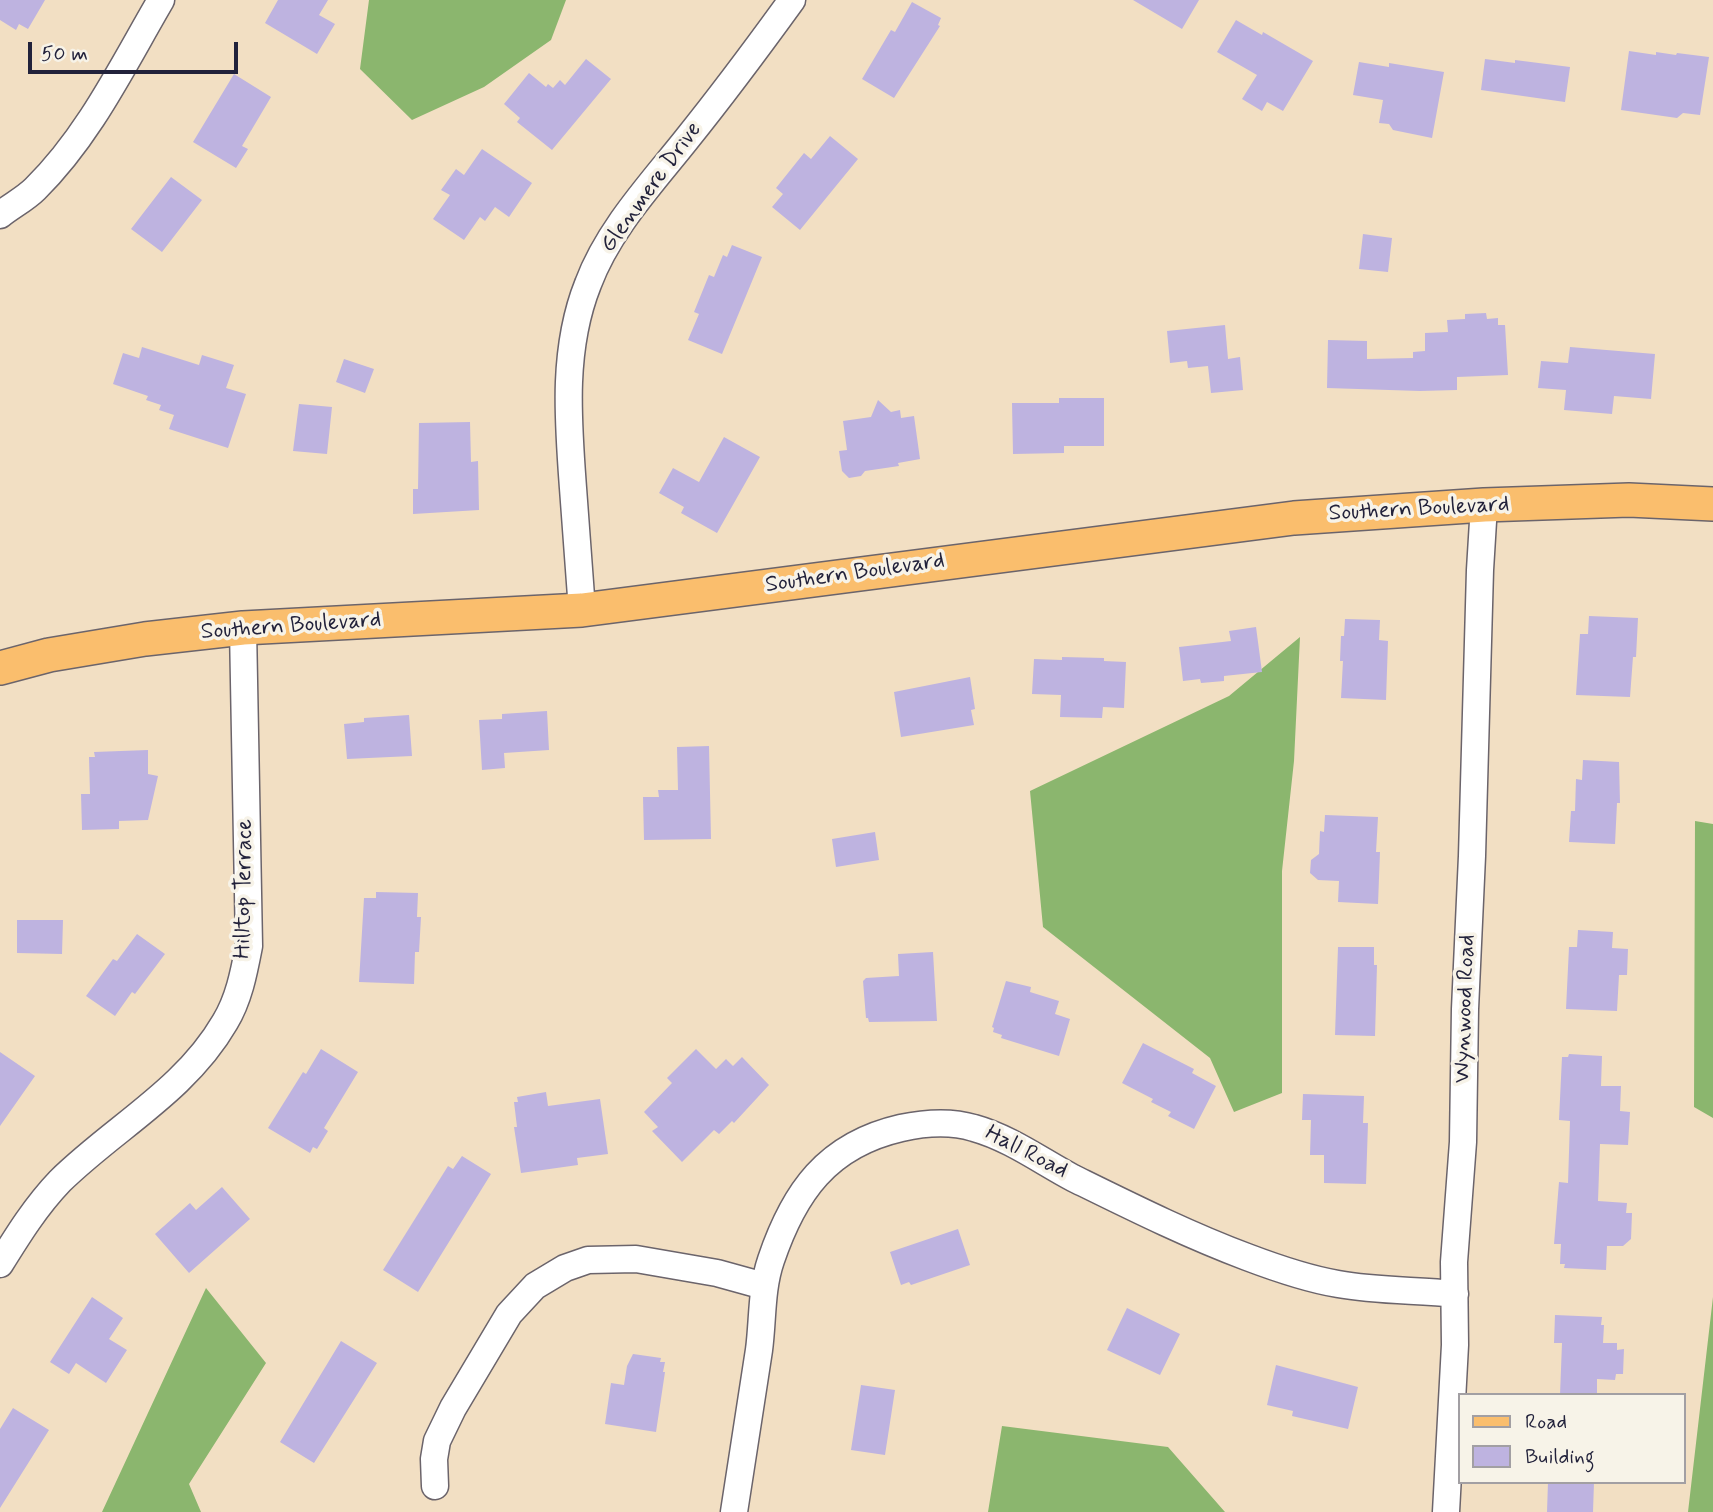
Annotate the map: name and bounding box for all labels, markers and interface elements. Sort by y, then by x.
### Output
scale bar [32,28,242,72]
text: 50 m [41,40,88,68]
street label: Glenmere Drive [595,117,709,259]
street label: Southern Boulevard [1328,491,1510,529]
street label: Southern Boulevard [764,548,946,600]
street label: Southern Boulevard [200,607,382,647]
street label: Hilltop Terrace [230,819,260,959]
street label: Wynwood Road [1450,934,1482,1084]
street label: Hall Road [980,1120,1072,1186]
legend [1458,1393,1685,1484]
text: Road [1525,1408,1567,1436]
text: Building [1525,1443,1595,1471]

